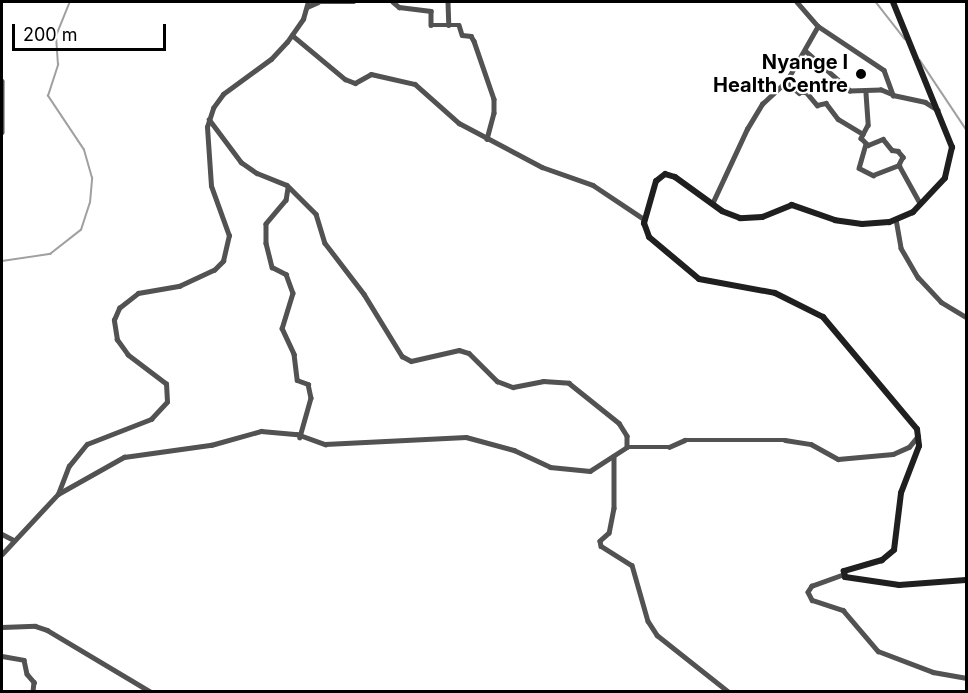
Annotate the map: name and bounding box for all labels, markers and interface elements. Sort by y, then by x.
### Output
scale bar [15,12,170,50]
text: 200 m [23,24,78,45]
place label: Nyange I Health Centre [713,51,848,98]
marker: Nyange I Health Centre [852,65,870,83]

